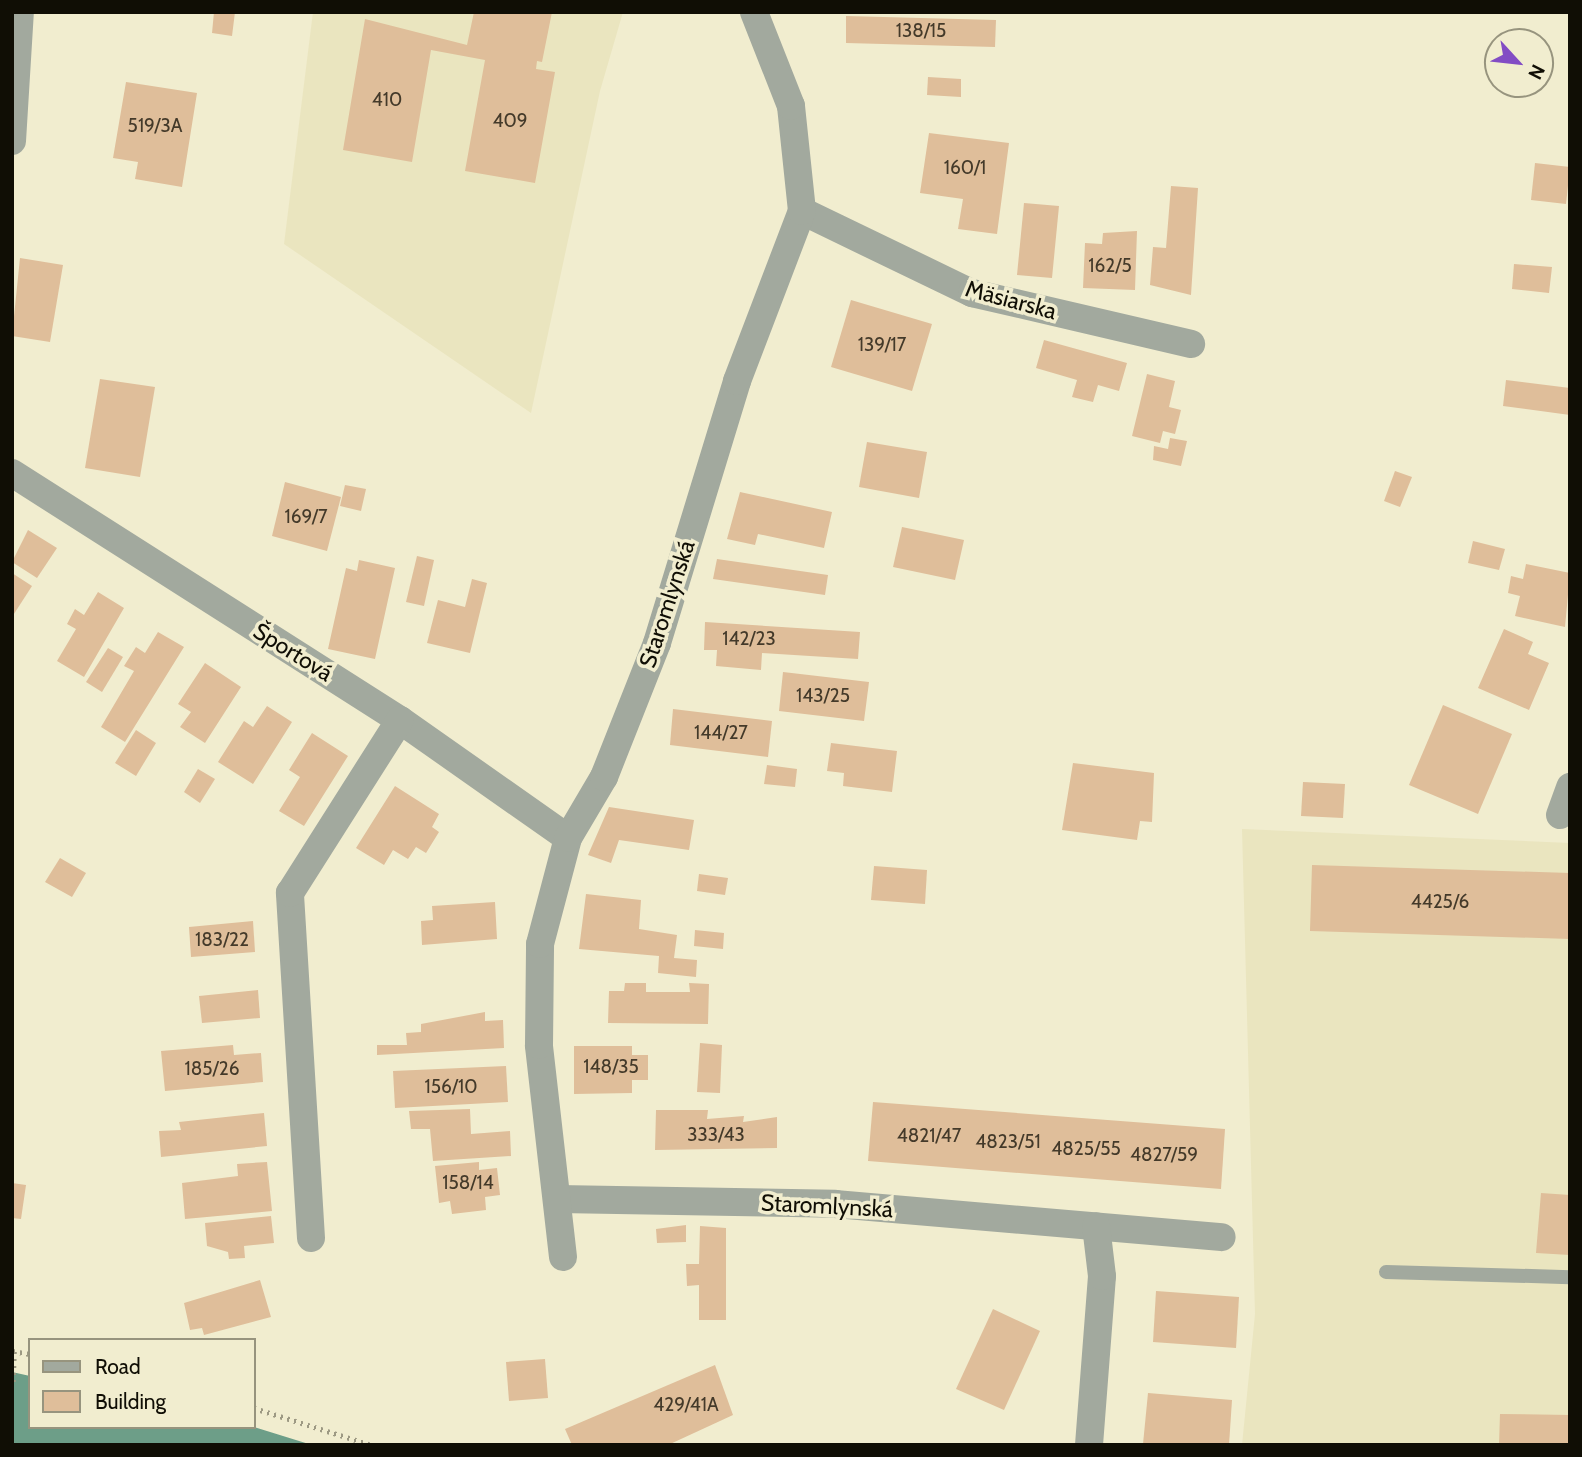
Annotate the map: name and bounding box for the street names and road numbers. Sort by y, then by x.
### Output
street label: Mäsiarska [962,275,1060,325]
street label: Staromlynská [633,537,701,671]
street label: Športová [248,617,338,687]
street label: Staromlynská [760,1189,894,1223]

